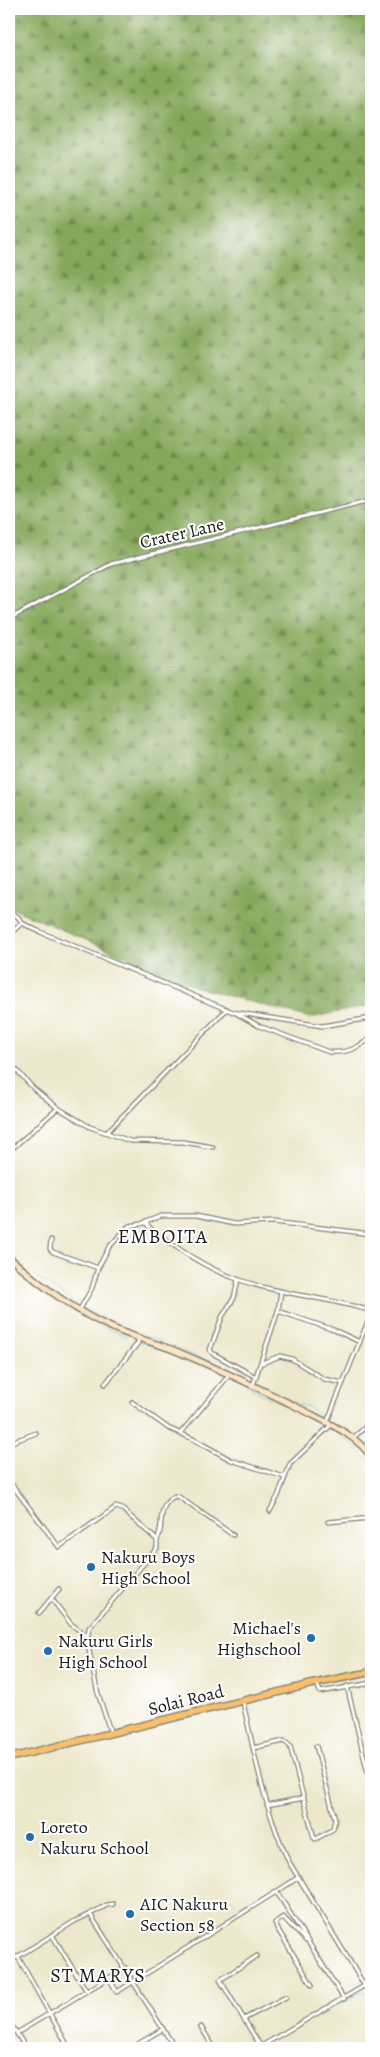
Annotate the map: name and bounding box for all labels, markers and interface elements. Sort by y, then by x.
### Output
street label: Crater Lane [137,512,227,554]
district label: EMBOITA [118,1223,208,1250]
place label: Nakuru Boys High School [101,1545,195,1590]
marker: Nakuru Boys High School [85,1561,97,1573]
place label: Michael's Highschool [217,1616,302,1661]
place label: Nakuru Girls High School [58,1629,153,1674]
marker: Michael's Highschool [305,1632,317,1644]
marker: Nakuru Girls High School [42,1645,54,1657]
street label: Solai Road [146,1679,227,1721]
place label: Loreto Nakuru School [40,1815,149,1860]
marker: Loreto Nakuru School [24,1831,36,1843]
place label: AIC Nakuru Section 58 [139,1892,228,1937]
marker: AIC Nakuru Section 58 [124,1908,136,1920]
district label: ST MARYS [50,1962,146,1989]

